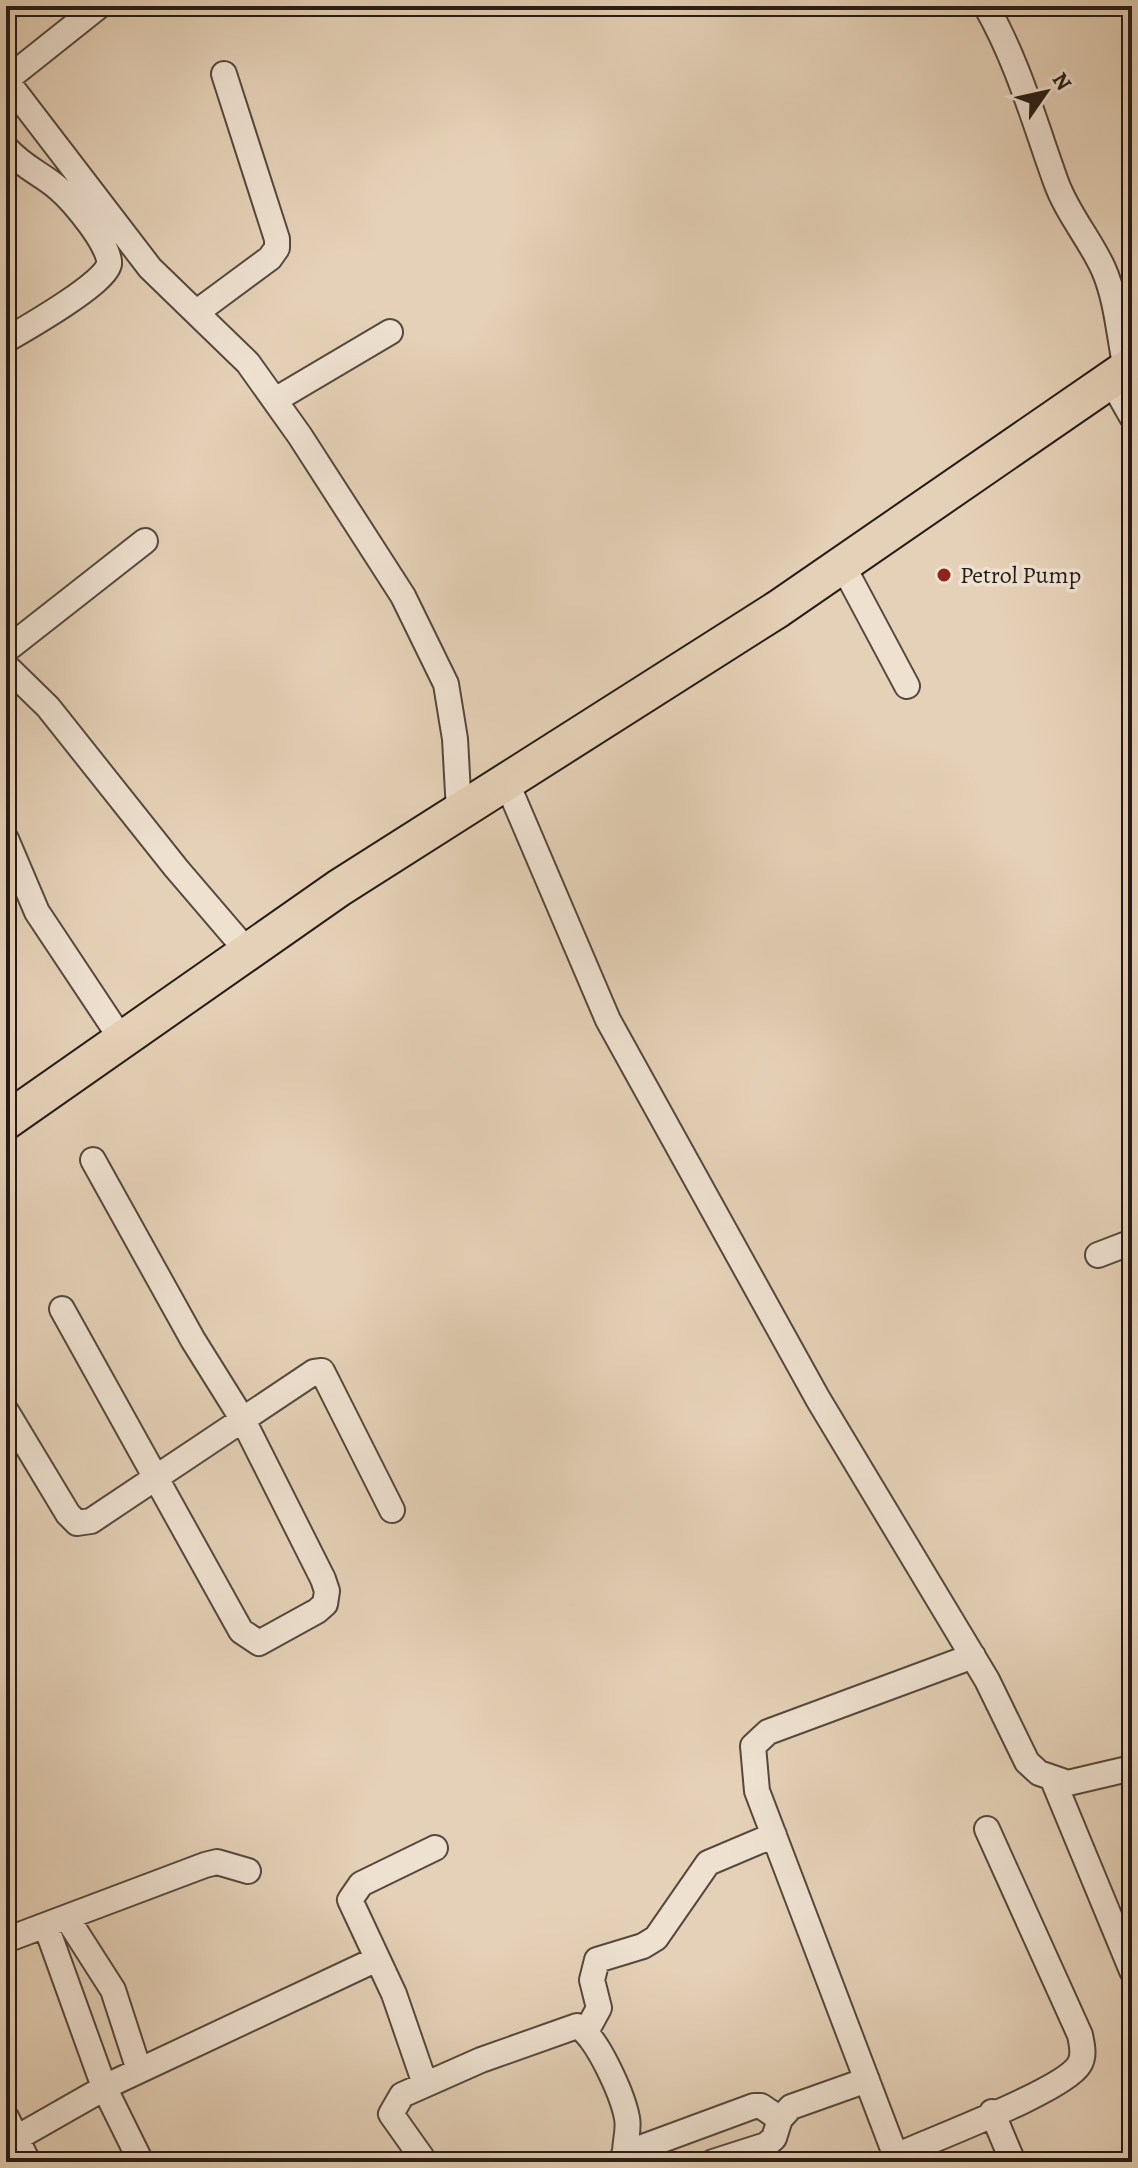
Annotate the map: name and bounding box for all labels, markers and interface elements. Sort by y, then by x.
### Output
north arrow [1006,52,1086,132]
text: N [1045,66,1079,96]
place label: Petrol Pump [960,559,1081,591]
marker: Petrol Pump [935,566,953,584]

